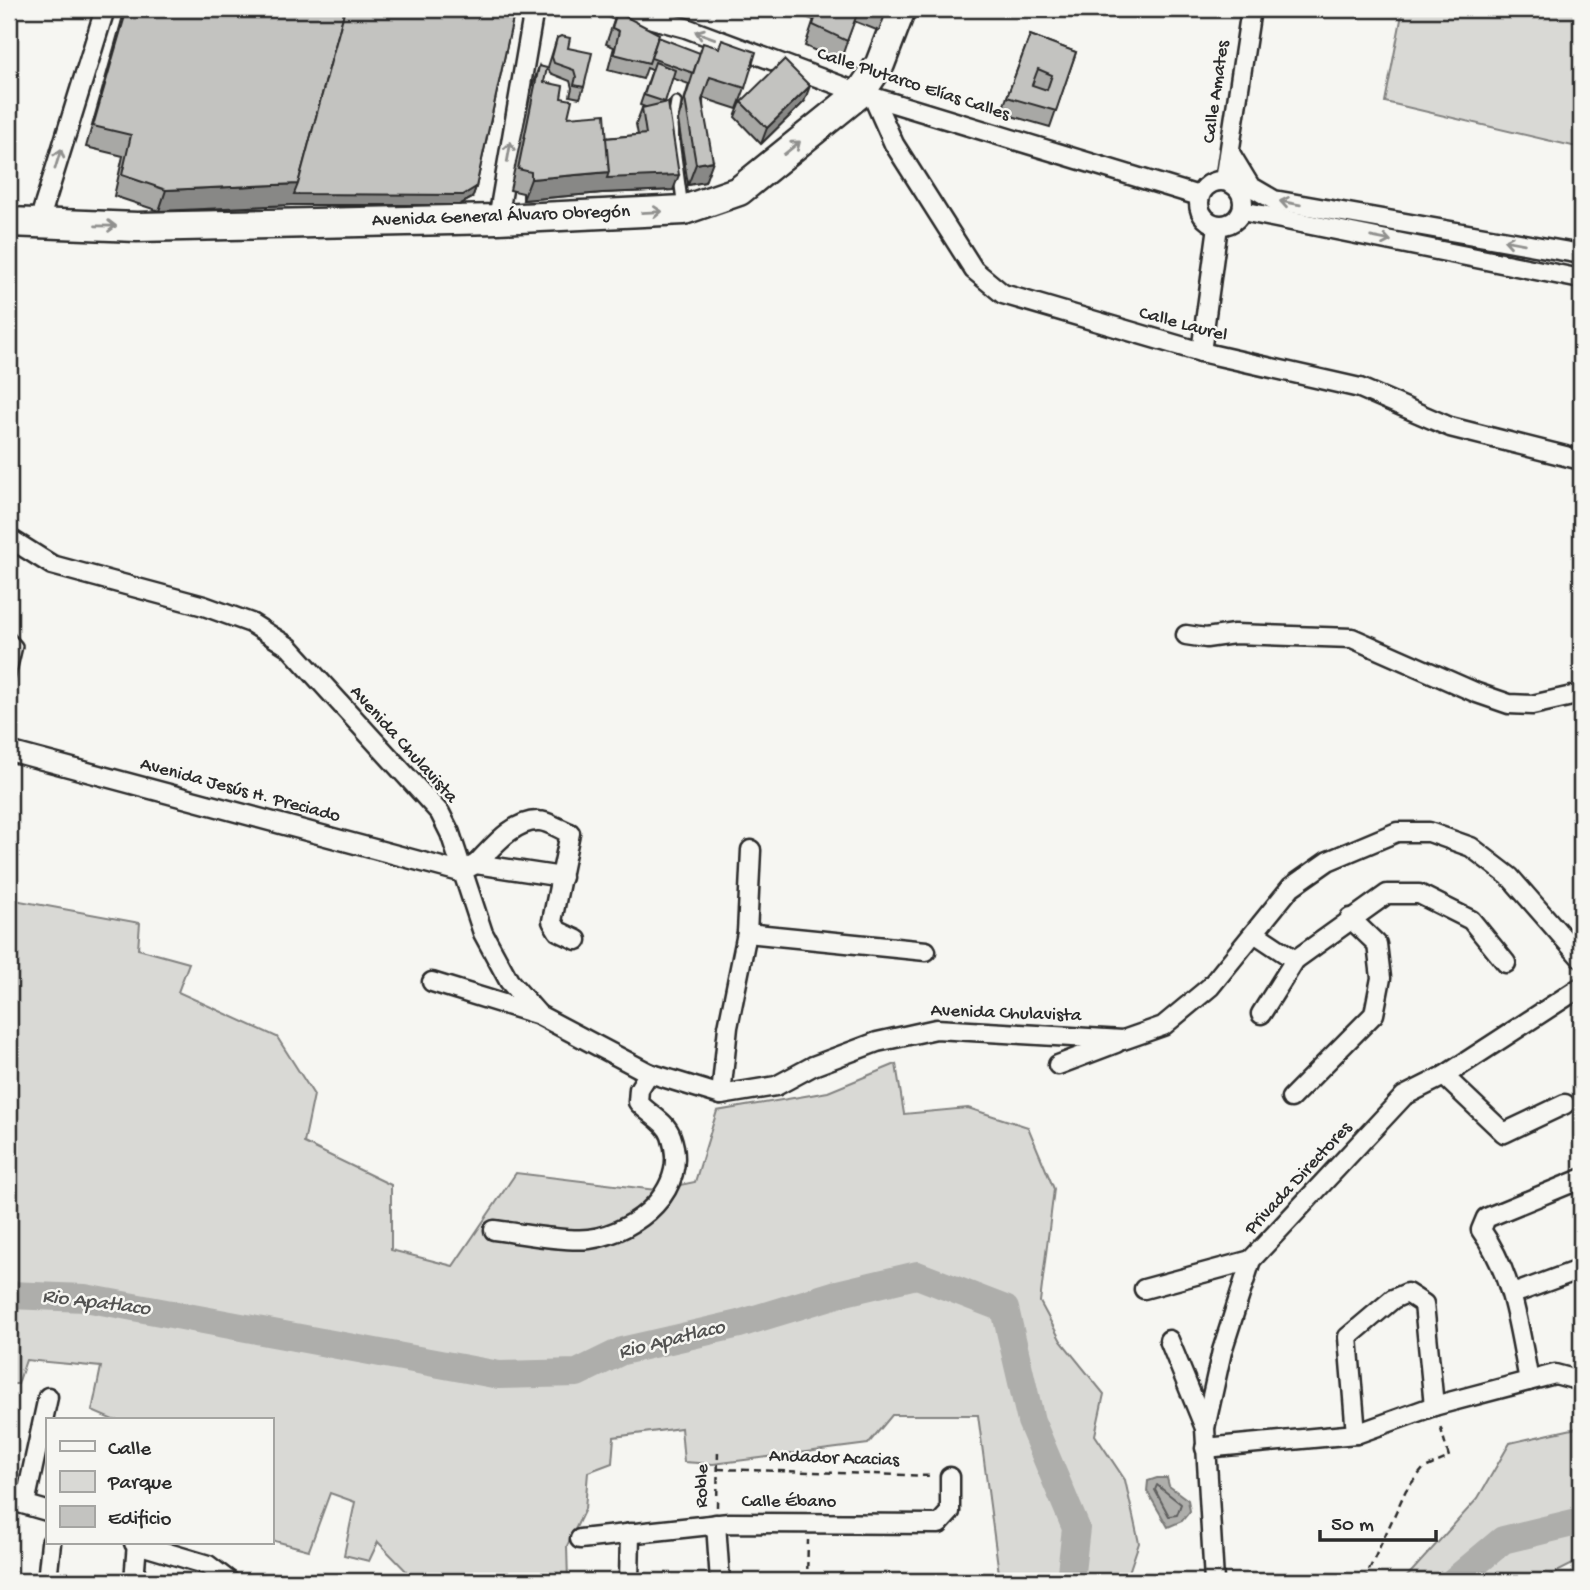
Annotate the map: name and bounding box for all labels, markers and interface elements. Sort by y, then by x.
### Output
one-way arrow [694,28,716,40]
street label: Calle Amates [1198,38,1236,145]
street label: Calle Plutarco Elías Calles [814,43,1013,127]
one-way arrow [503,141,516,164]
one-way arrow [783,141,801,156]
one-way arrow [53,149,65,171]
one-way arrow [1279,196,1302,209]
street label: Avenida General Álvaro Obregón [371,201,631,233]
one-way arrow [640,205,662,218]
one-way arrow [94,219,117,233]
one-way arrow [1369,233,1392,247]
one-way arrow [1503,235,1526,248]
street label: Calle Laurel [1136,302,1230,348]
street label: Avenida Chulavista [344,681,463,810]
street label: Avenida Jesús H. Preciado [137,753,343,829]
street label: Avenida Chulavista [930,1000,1083,1028]
street label: Privada Directores [1240,1117,1358,1241]
water label: Rio Apatlaco [41,1285,153,1323]
water label: Rio Apatlaco [616,1315,729,1366]
legend [46,1418,273,1544]
text: Calle [108,1438,152,1463]
street label: Andador Acacias [768,1445,901,1473]
street label: Roble [691,1464,715,1508]
text: Parque [107,1472,173,1497]
street label: Calle Ébano [742,1491,837,1514]
scale bar [1320,1499,1436,1543]
text: Edificio [108,1508,172,1533]
text: 50 m [1331,1514,1374,1539]

